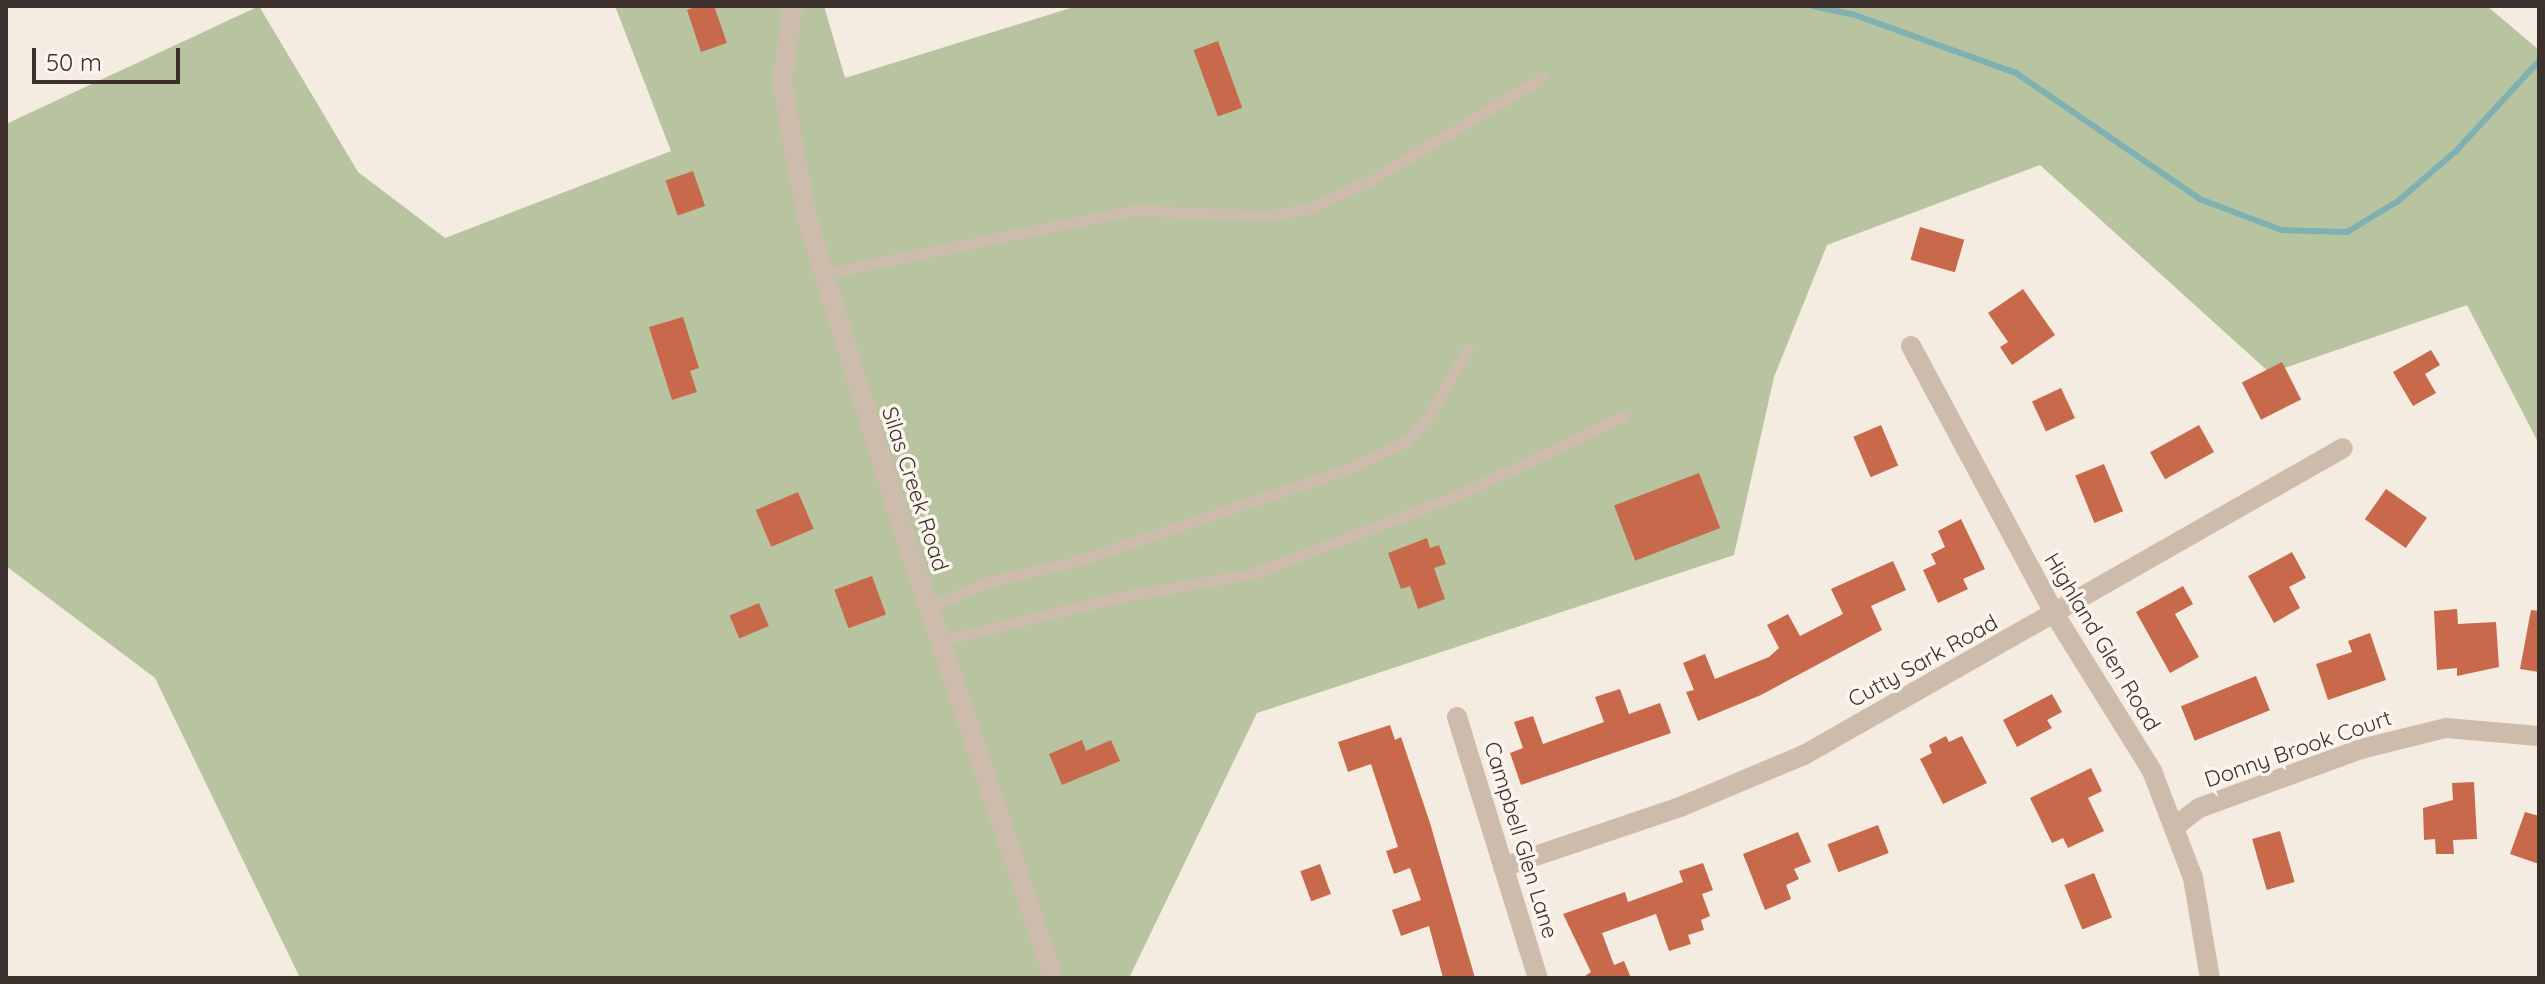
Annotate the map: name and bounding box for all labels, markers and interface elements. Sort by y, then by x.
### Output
scale bar [36,32,184,82]
text: 50 m [46,47,102,77]
street label: Silas Creek Road [876,403,954,575]
street label: Highland Glen Road [2038,548,2166,736]
street label: Cutty Sark Road [1844,609,2002,713]
street label: Donny Brook Court [2201,705,2395,793]
street label: Campbell Glen Lane [1478,738,1564,942]

